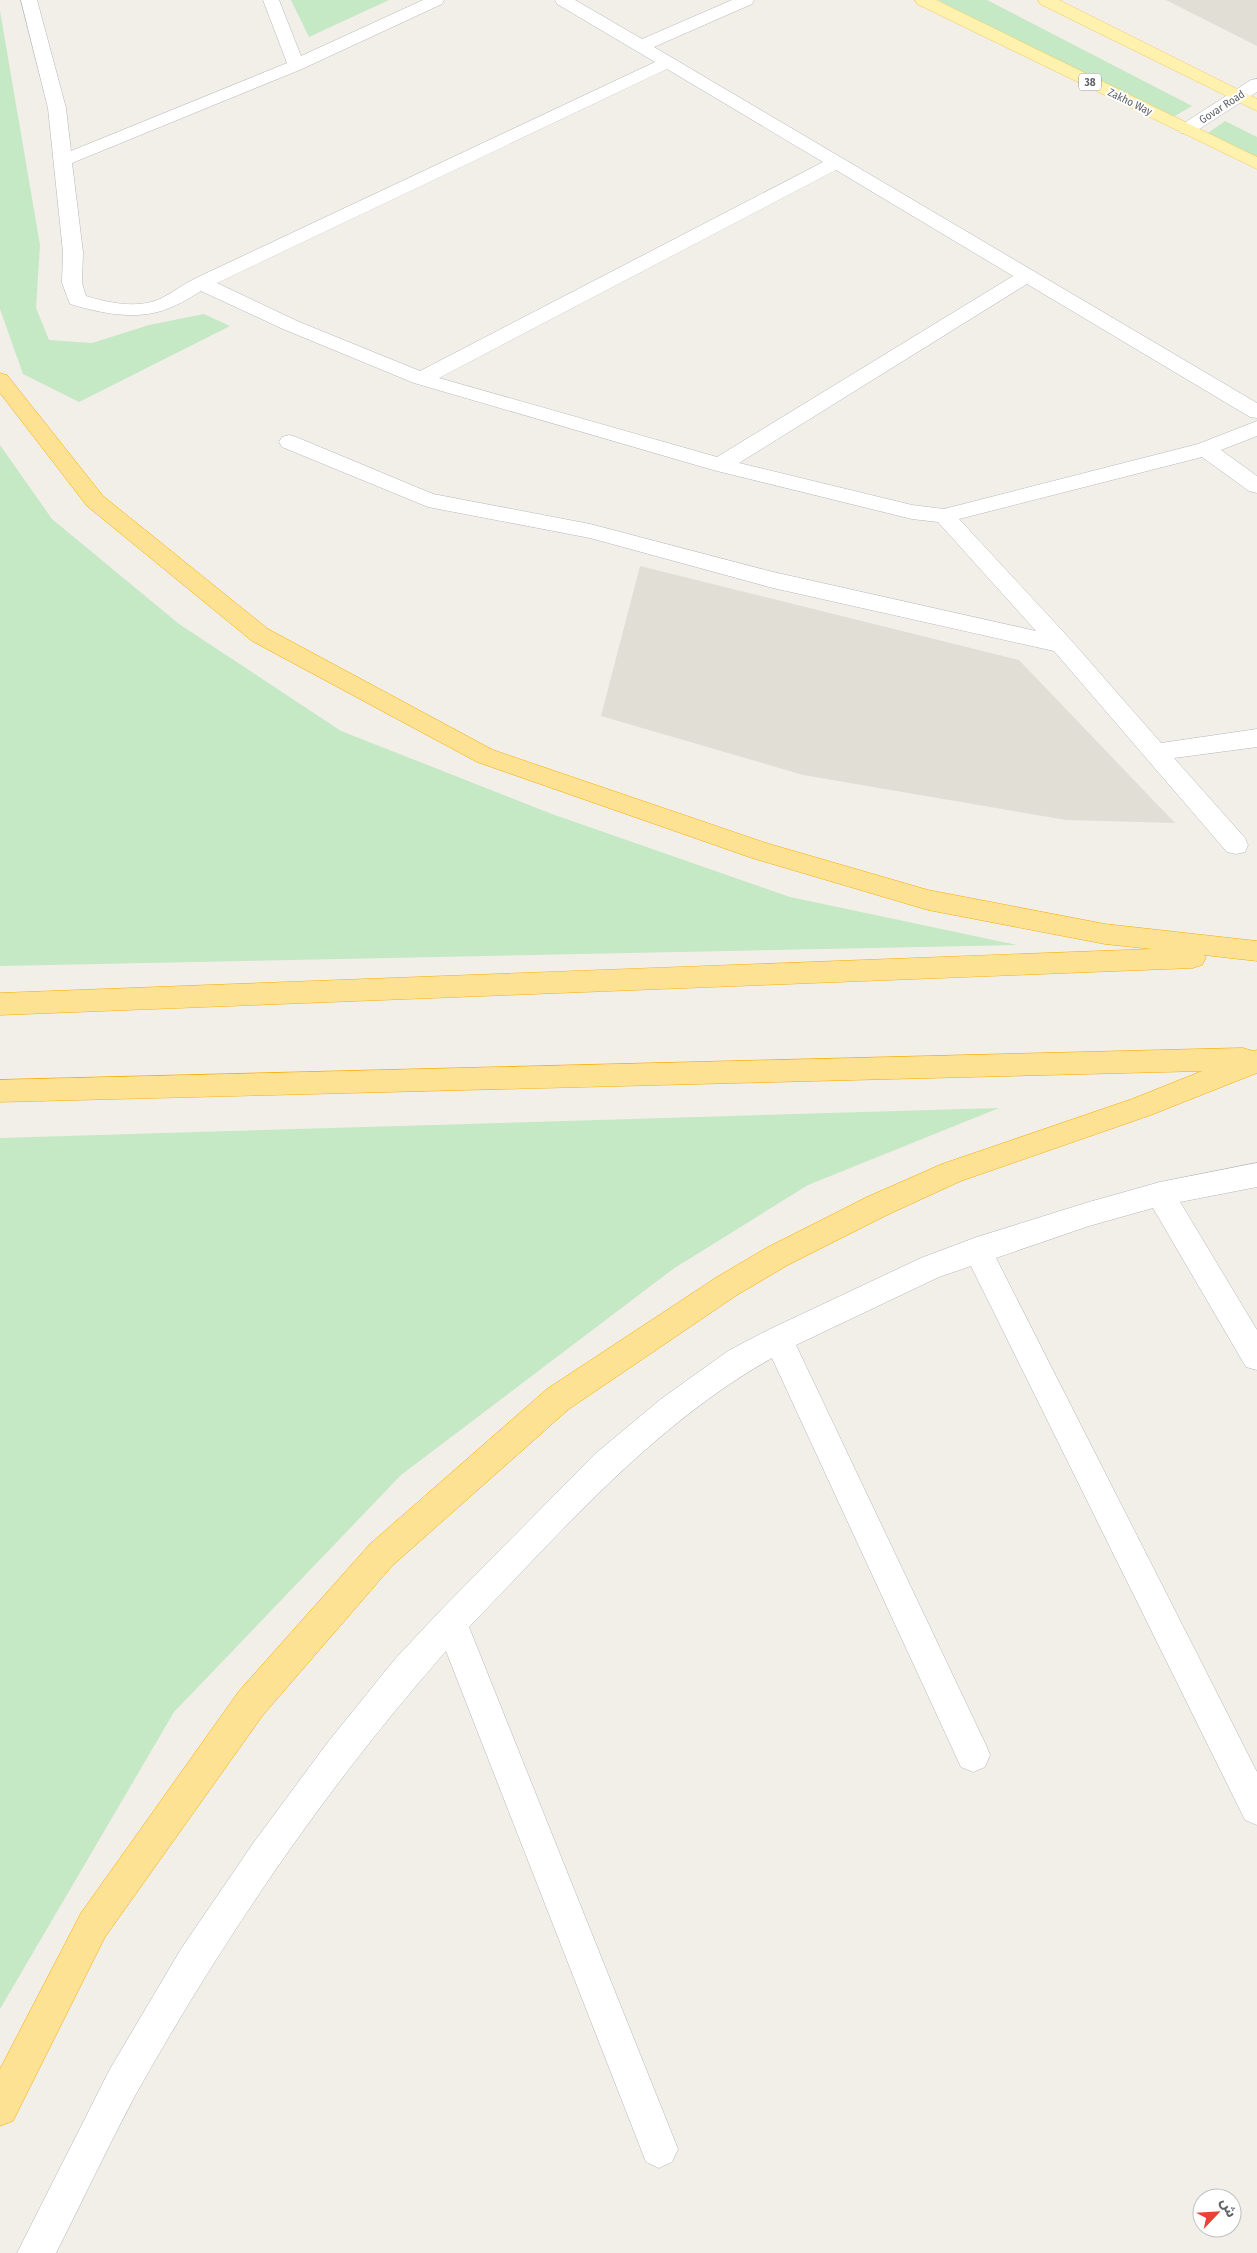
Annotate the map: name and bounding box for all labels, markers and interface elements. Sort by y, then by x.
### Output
road number: 38 [1079,74,1101,90]
street label: Zakho Way [1106,86,1154,118]
street label: Govar Road [1197,88,1247,126]
north arrow [1192,2188,1242,2238]
text: ش [1217,2195,1240,2220]

